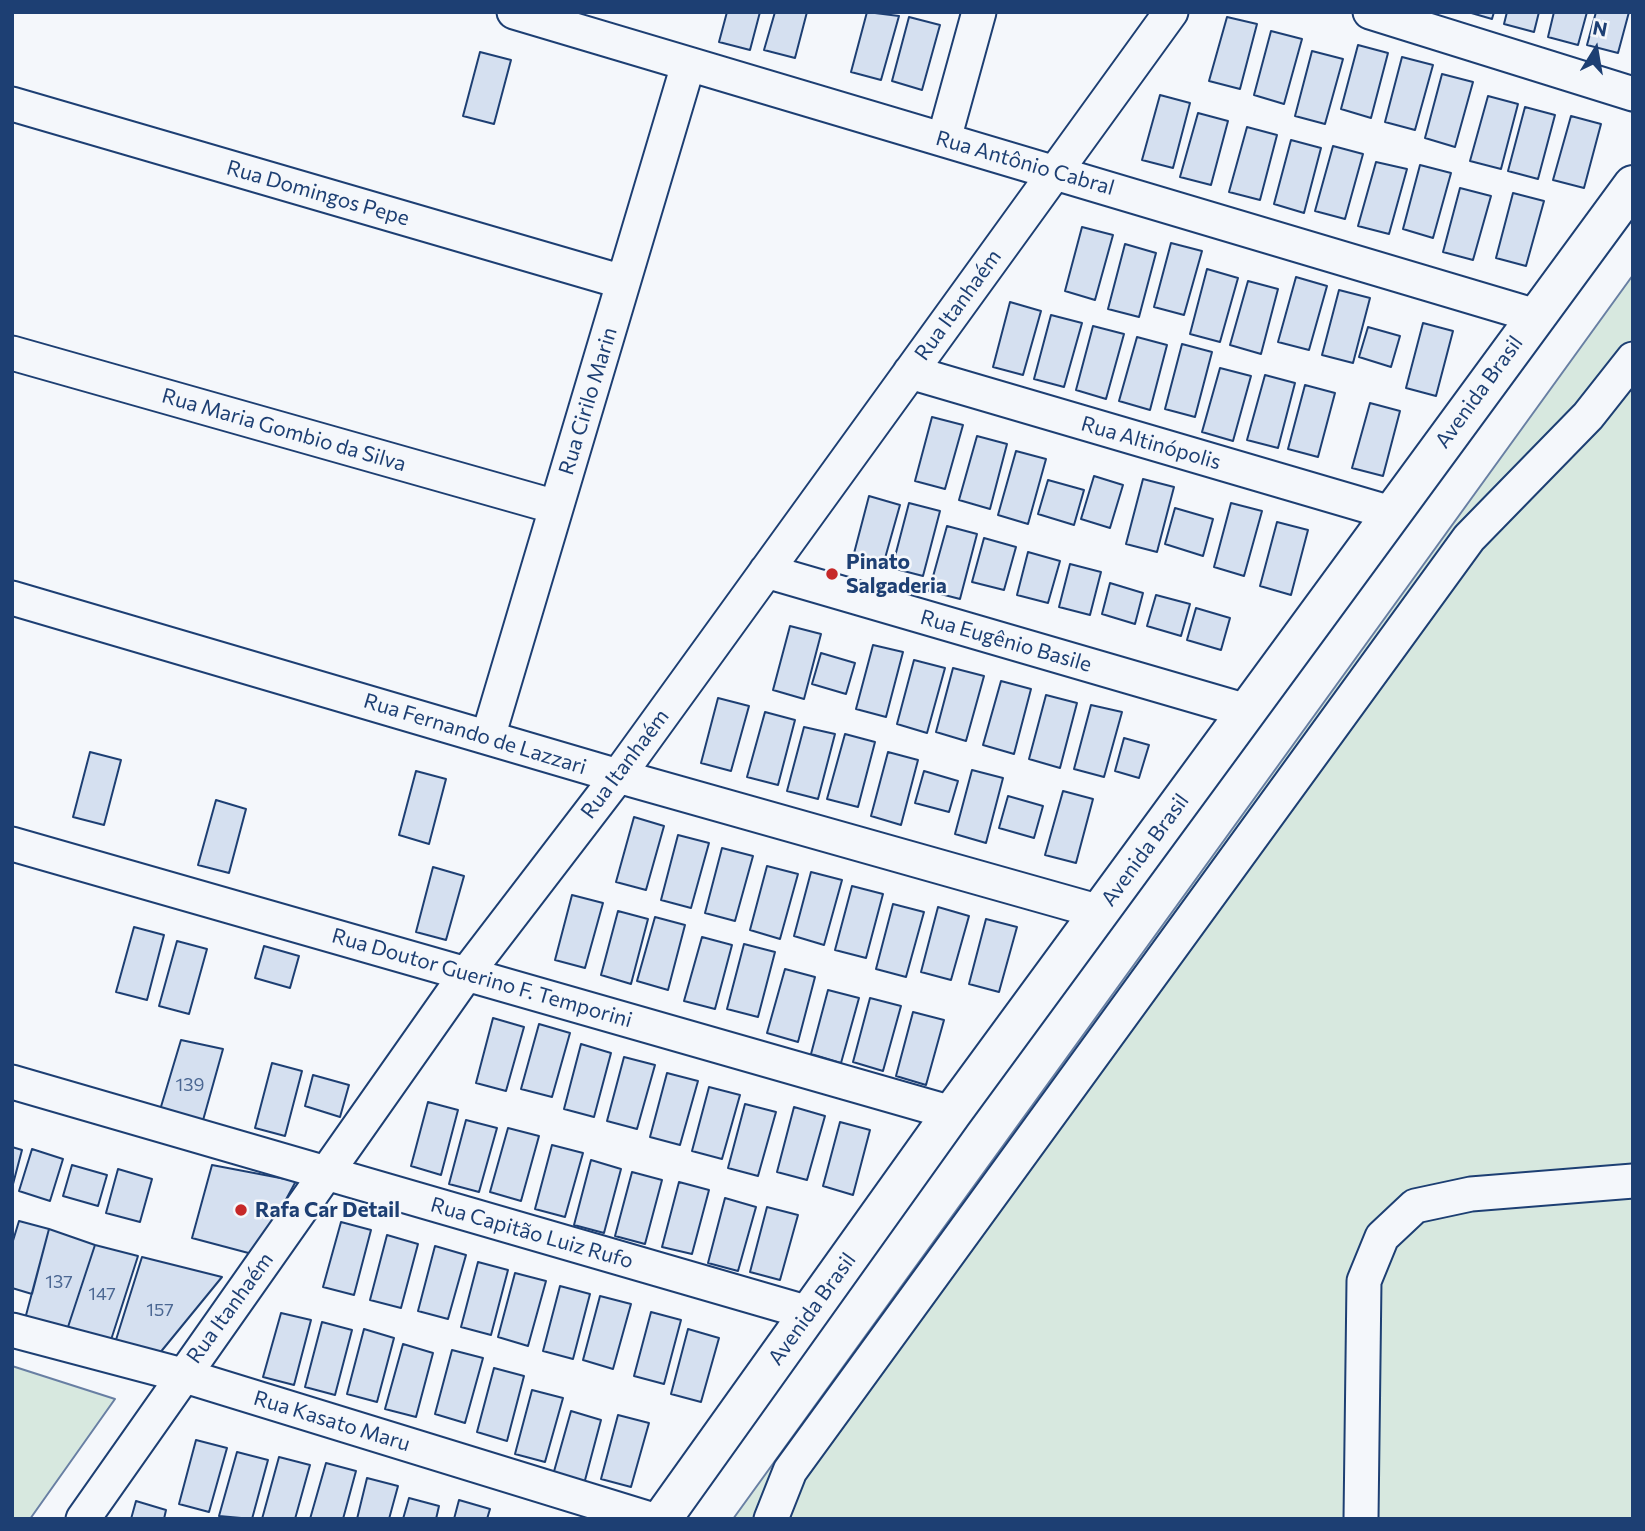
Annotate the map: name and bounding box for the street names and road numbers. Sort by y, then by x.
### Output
street label: Rua Antônio Cabral [933,125,1117,201]
street label: Rua Domingos Pepe [224,155,412,231]
street label: Rua Itanhaém [909,245,1007,365]
street label: Rua Cirilo Marin [554,324,622,478]
street label: Avenida Brasil [1430,331,1528,453]
street label: Rua Maria Gombio da Silva [159,383,409,477]
street label: Rua Altinópolis [1078,411,1224,475]
street label: Rua Eugênio Basile [917,604,1095,678]
street label: Rua Fernando de Lazzari [361,688,589,780]
street label: Rua Itanhaém [576,704,674,824]
street label: Avenida Brasil [1096,789,1194,911]
street label: Rua Doutor Guerino F. Temporini [329,923,635,1033]
street label: Rua Capitão Luiz Rufo [428,1192,636,1274]
street label: Rua Itanhaém [181,1248,279,1368]
street label: Avenida Brasil [763,1248,861,1370]
street label: Rua Kasato Maru [251,1385,413,1457]

